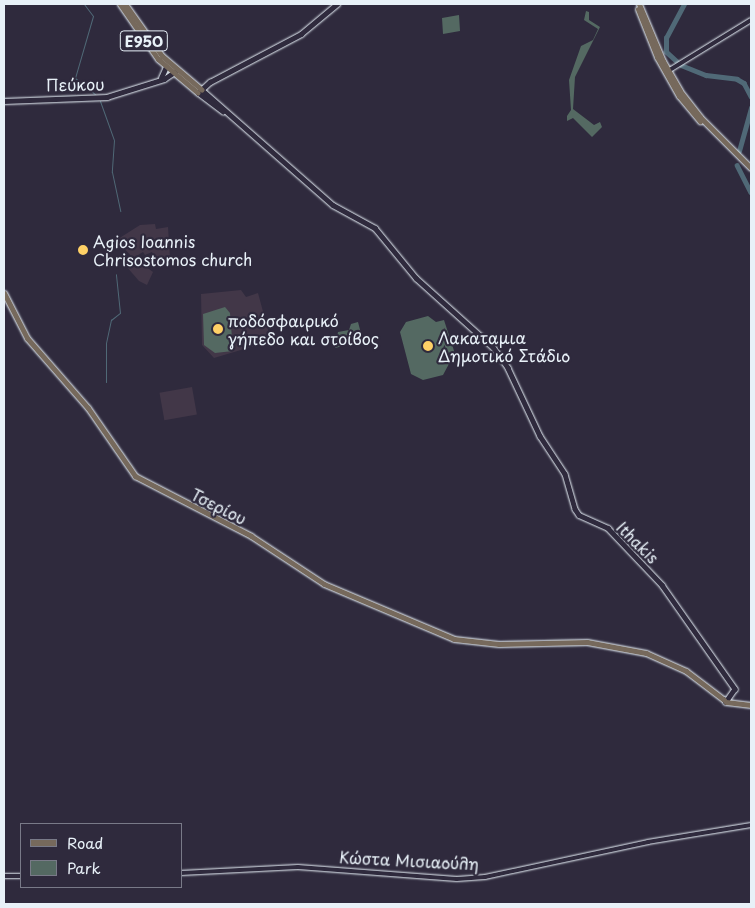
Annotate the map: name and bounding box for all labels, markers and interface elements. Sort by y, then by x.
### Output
road number: E950 [119,28,169,54]
street label: Πεύκου [45,74,105,94]
place label: Agios Ioannis Chrisostomos church [93,231,253,269]
marker: Agios Ioannis Chrisostomos church [77,244,89,256]
place label: ποδόσφαιρικό γήπεδο και στοίβος [228,310,380,348]
marker: ποδόσφαιρικό γήπεδο και στοίβος [212,323,224,335]
place label: Λακαταμια Δημοτικό Στάδιο [438,327,570,365]
marker: Λακαταμια Δημοτικό Στάδιο [422,340,434,352]
street label: Τσερίου [188,484,250,528]
street label: Ithakis [613,517,663,567]
legend [20,823,182,888]
text: Road [67,831,103,854]
street label: Κώστα Μισιαούλη [338,847,480,873]
text: Park [67,856,101,879]

